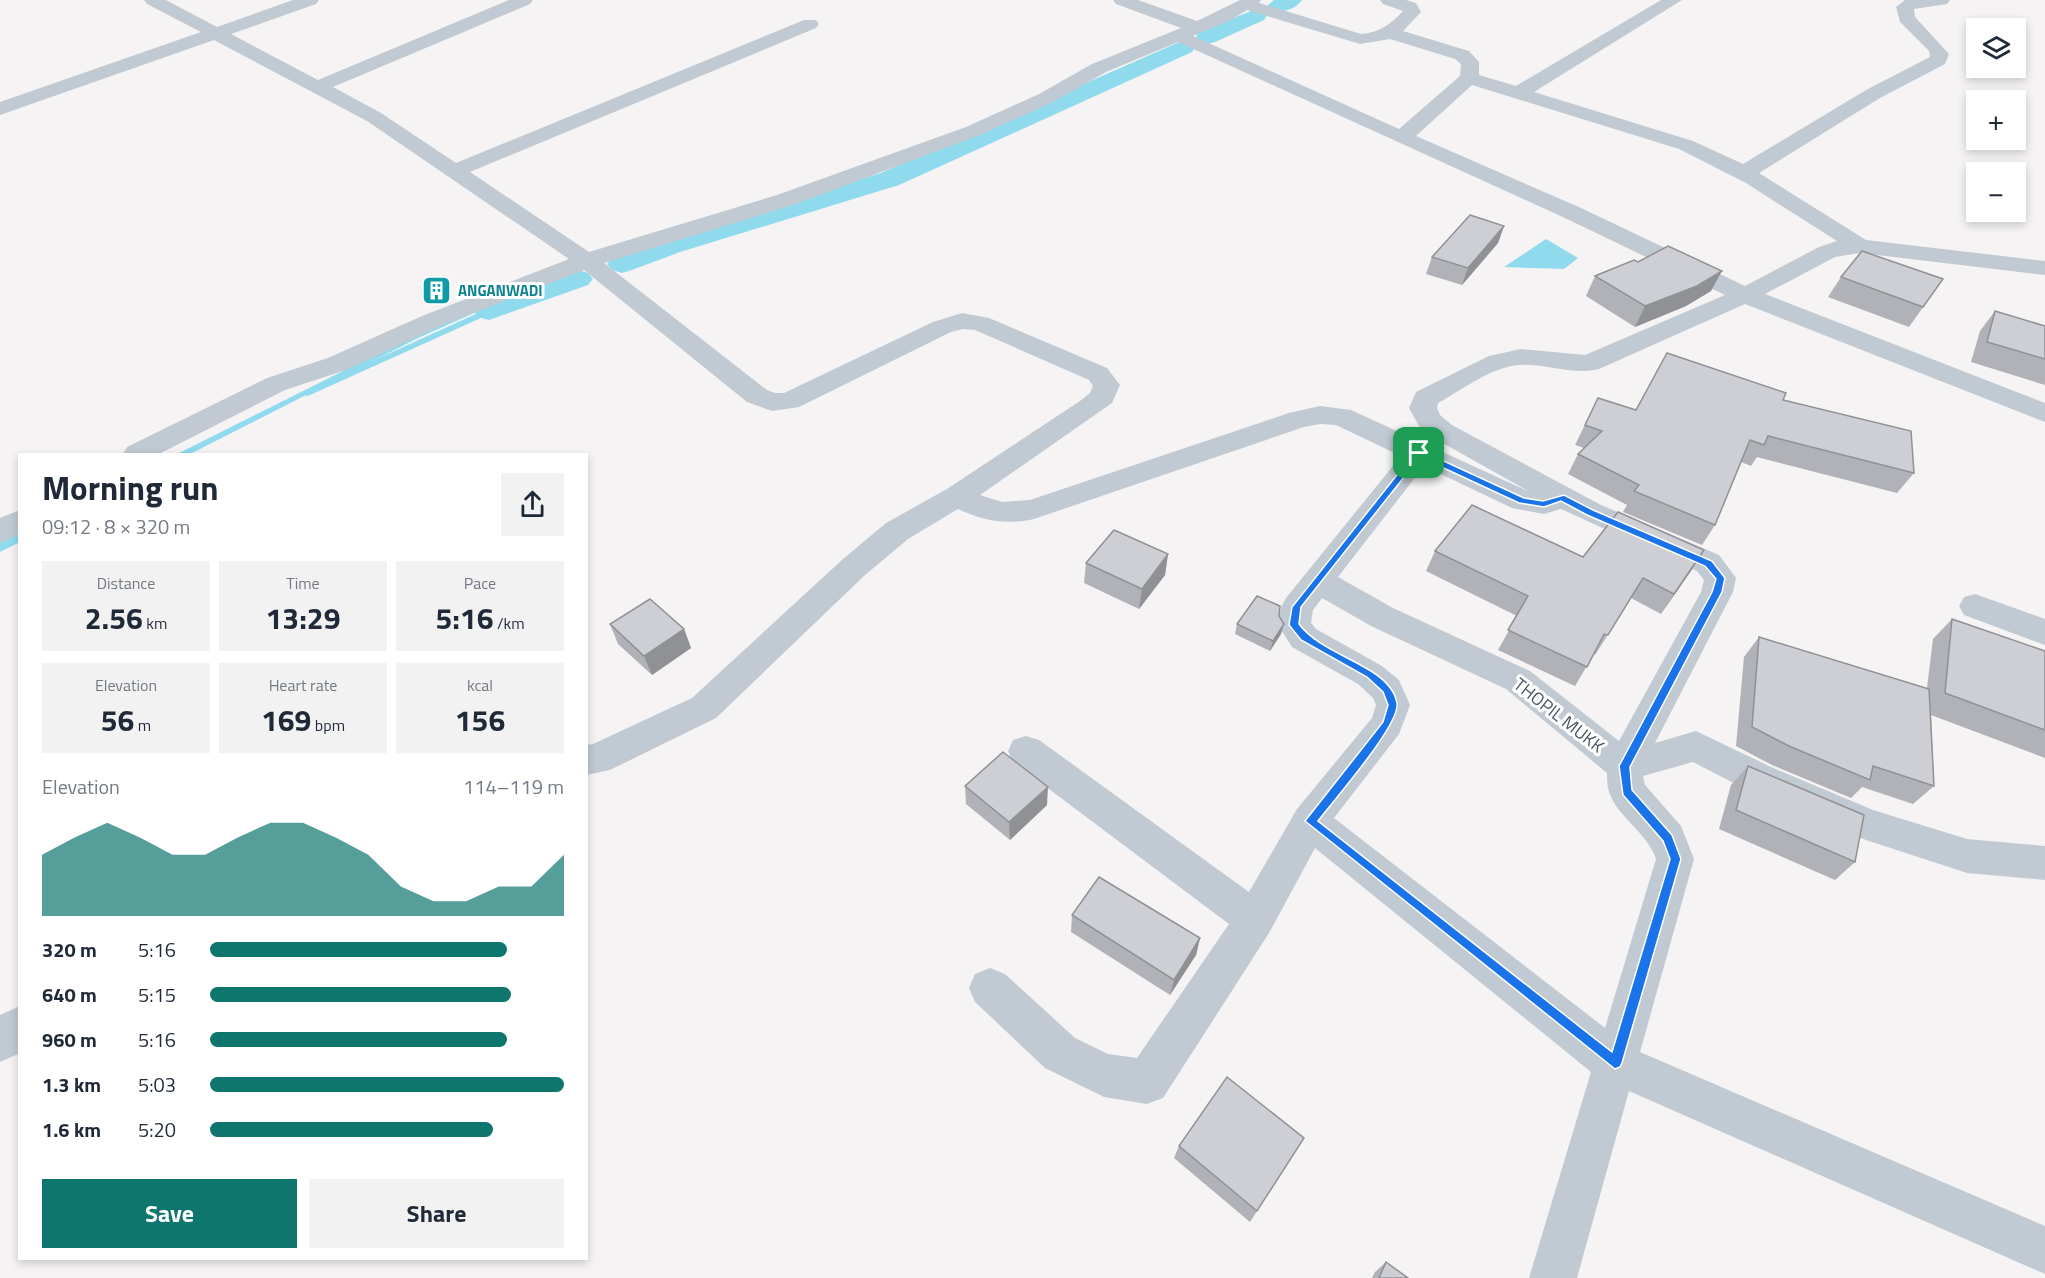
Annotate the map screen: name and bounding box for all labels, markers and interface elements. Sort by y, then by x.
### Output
map controls [1966,18,2026,222]
button: layers [1966,18,2026,78]
button: + [1966,90,2026,150]
button: − [1966,162,2026,222]
building icon: ANGANWADI [421,274,453,306]
place label: ANGANWADI [458,279,543,302]
pin [1393,427,1444,478]
icon: arrive [1402,436,1435,469]
text: Morning run [42,463,219,513]
button: share [501,473,564,536]
text: 09:12 · 8 × 320 m [42,511,190,542]
text: Distance [97,571,155,595]
text: Time [286,571,320,595]
text: Pace [464,571,496,595]
text: 2.56 [85,595,143,641]
text: 13:29 [266,595,340,641]
text: 5:16 [435,595,493,641]
text: km [143,611,167,635]
text: /km [493,611,525,635]
street label: THOPIL MUKK [1508,671,1610,759]
text: Elevation [95,673,157,697]
text: Heart rate [269,673,337,697]
text: kcal [467,673,493,697]
text: 56 [101,697,134,743]
text: 169 [261,697,311,743]
text: 156 [455,697,505,743]
text: m [134,713,151,737]
text: bpm [311,713,345,737]
text: Elevation [42,771,120,802]
text: 114–119 m [463,771,564,802]
text: 320 m [42,934,97,965]
text: 5:16 [138,934,176,965]
text: 640 m [42,979,97,1010]
text: 5:15 [138,979,176,1010]
text: 960 m [42,1024,97,1055]
text: 5:16 [138,1024,176,1055]
text: 1.3 km [42,1069,101,1100]
text: 5:03 [138,1069,176,1100]
text: 1.6 km [42,1114,101,1145]
text: 5:20 [138,1114,176,1145]
button: Save [42,1179,297,1248]
button: Share [309,1179,564,1248]

